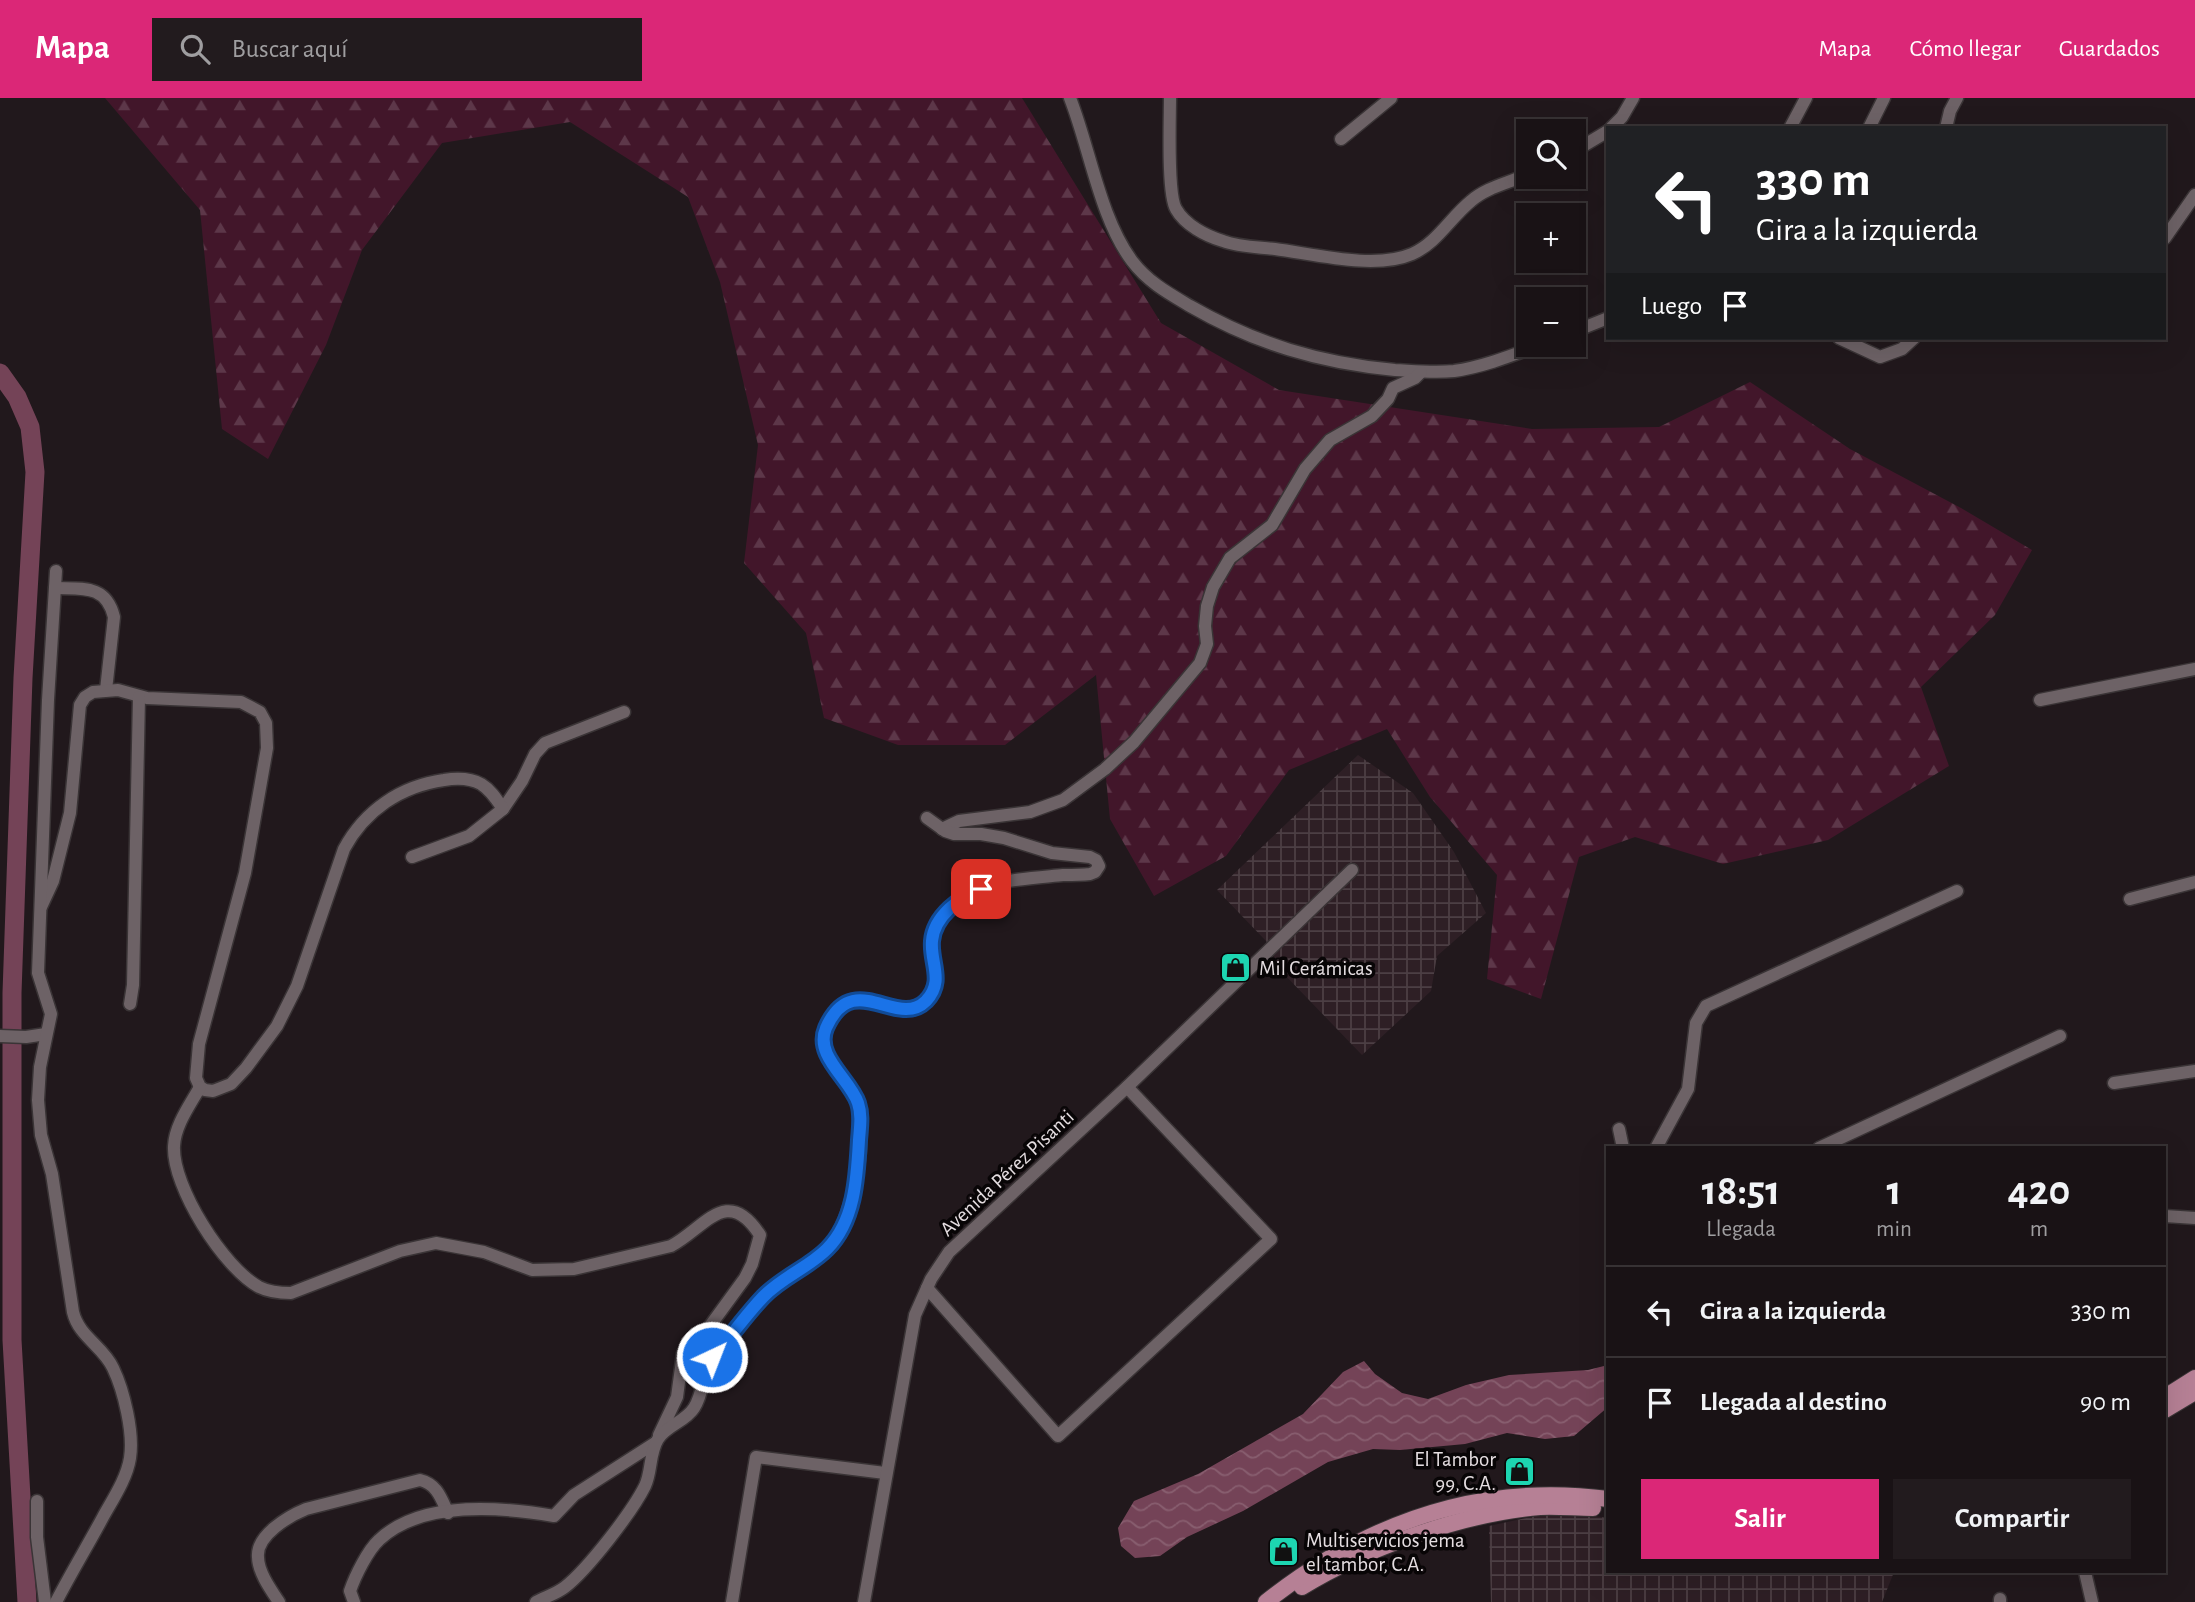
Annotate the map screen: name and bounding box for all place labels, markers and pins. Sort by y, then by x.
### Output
pin [951,859,1011,919]
shop icon: Mil Cerámicas [1219,951,1253,985]
place label: Mil Cerámicas [1259,958,1373,979]
place label: El Tambor 99, C.A. [1414,1449,1496,1494]
shop icon: El Tambor 99, C.A. [1502,1454,1536,1488]
place label: Multiservicios jema el tambor, C.A. [1306,1530,1465,1575]
shop icon: Multiservicios jema el tambor, C.A. [1266,1535,1300,1569]

